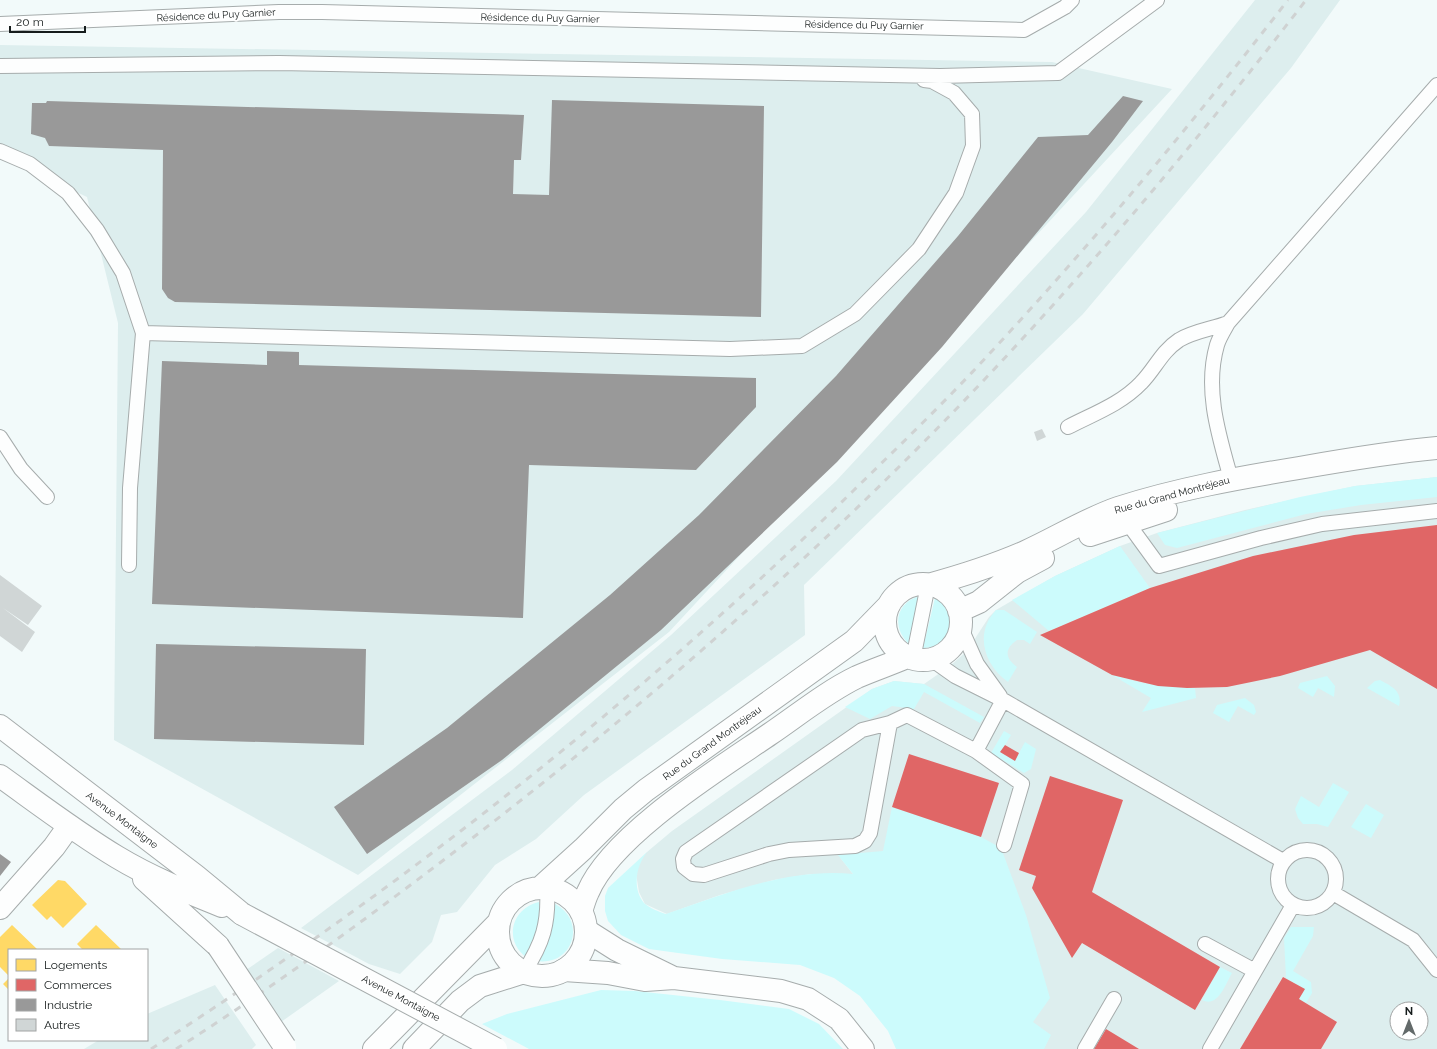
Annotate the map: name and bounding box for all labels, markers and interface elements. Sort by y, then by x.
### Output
street label: Résidence du Puy Garnier [156,6,276,24]
scale bar [10,8,85,34]
street label: Résidence du Puy Garnier [480,11,600,25]
text: 20 m [16,15,44,29]
street label: Résidence du Puy Garnier [804,18,924,32]
street label: Rue du Grand Montréjeau [1113,474,1231,516]
street label: Rue du Grand Montréjeau [661,704,763,782]
street label: Avenue Montaigne [84,789,160,851]
legend [8,949,148,1041]
text: Logements [44,958,107,972]
street label: Avenue Montaigne [360,973,442,1023]
text: Commerces [44,978,112,992]
text: Industrie [44,998,92,1012]
north arrow [1389,1001,1429,1041]
text: N [1405,1005,1413,1018]
text: Autres [44,1018,80,1032]

